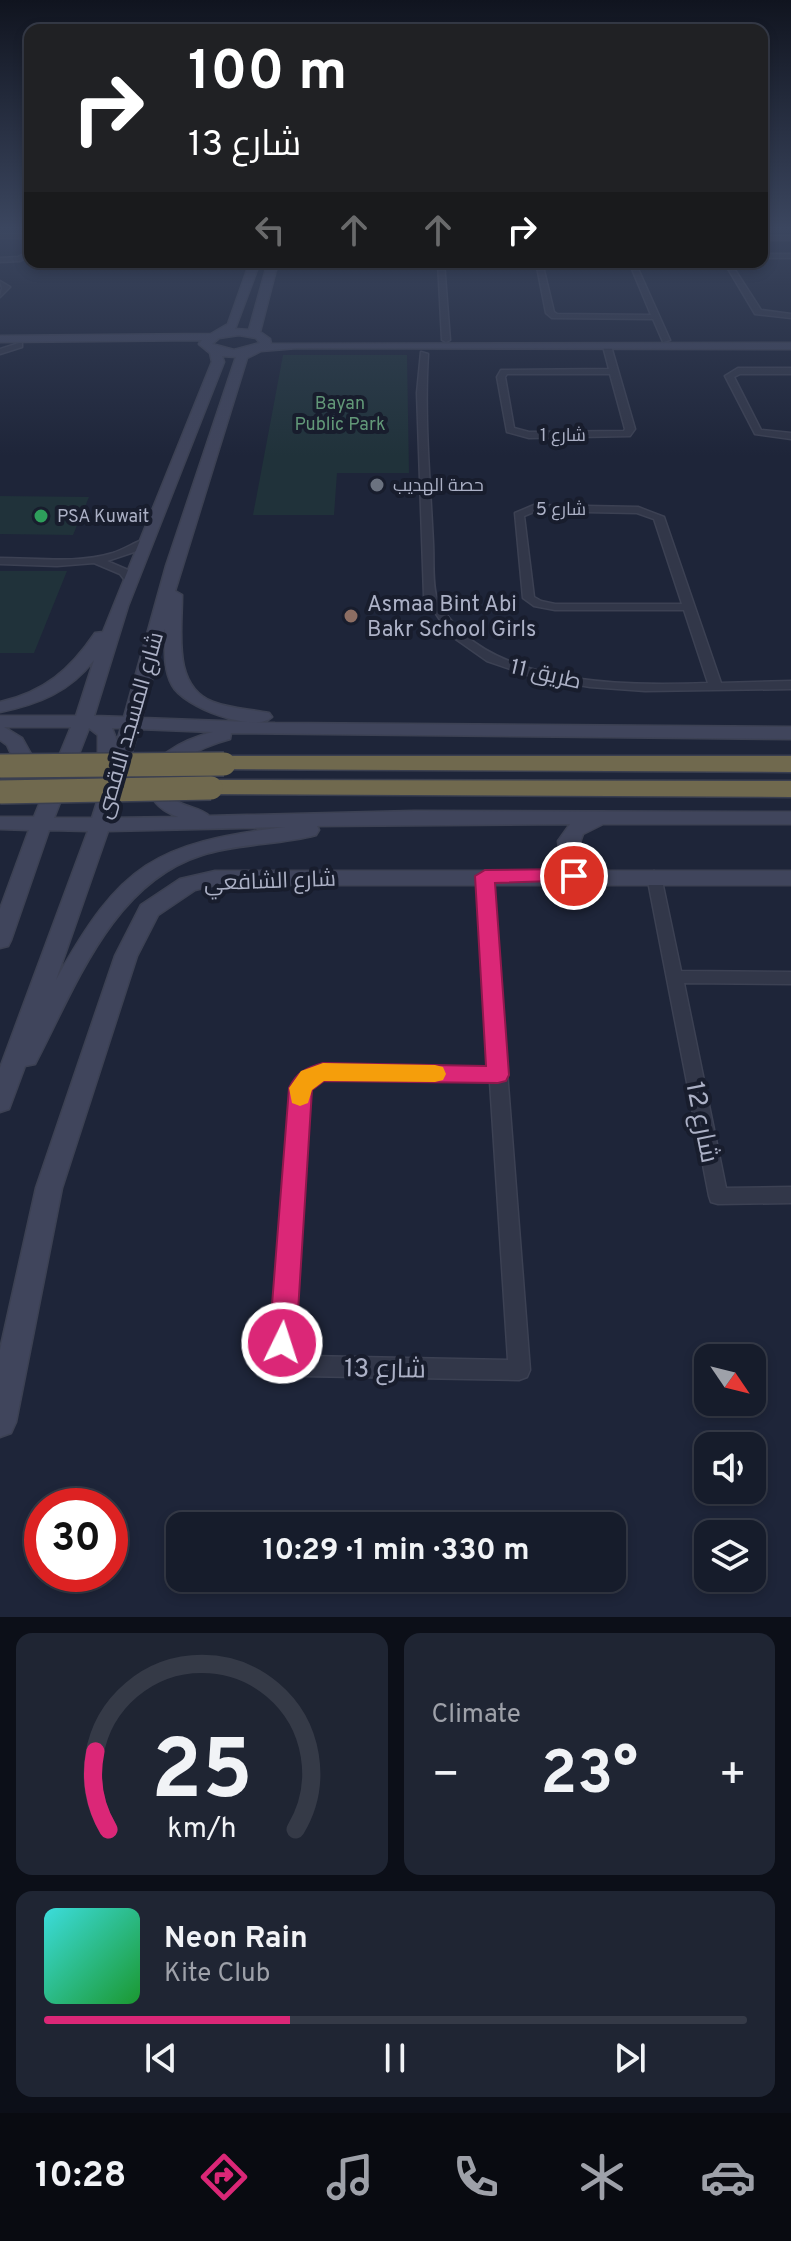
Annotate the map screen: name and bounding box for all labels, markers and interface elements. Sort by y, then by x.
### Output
text: 100 m [188,39,347,109]
icon: right [56,56,160,160]
text: شارع 13 [188,123,301,169]
icon: left [248,208,292,252]
icon: ahead [332,208,376,252]
icon: ahead [416,208,460,252]
icon: right [500,208,544,252]
park label: Bayan Public Park [295,393,386,437]
street label: شارع 1 [540,425,586,448]
place label: حصة الهديب [393,475,484,498]
marker: حصة الهديب [368,476,386,494]
street label: شارع 5 [536,499,586,522]
place label: PSA Kuwait [57,506,149,529]
marker: PSA Kuwait [32,507,50,525]
place label: Asmaa Bint Abi Bakr School Girls [367,592,536,644]
marker: Asmaa Bint Abi Bakr School Girls [342,607,360,625]
street label: شارع المسجد الاقصى [92,629,171,822]
street label: طريق 11 [507,654,583,697]
pin [540,842,608,910]
icon: arrive [552,854,596,898]
street label: شارع الشافعي [204,867,337,899]
street label: شارع 12 [677,1079,725,1166]
position arrow [240,1301,324,1385]
north arrow [694,1344,766,1416]
map controls [694,1344,766,1592]
street label: شارع 13 [344,1353,426,1388]
button: sound [694,1432,766,1504]
speed limit sign: 30 [24,1488,128,1592]
button: layers [694,1520,766,1592]
text: 10:29 · 1 min · 330 m [263,1533,529,1570]
text: Climate [432,1699,521,1732]
text: 25 [151,1723,253,1828]
text: 23° [540,1739,638,1815]
text: − [432,1749,460,1805]
text: + [719,1749,747,1805]
text: km/h [167,1812,236,1848]
text: Neon Rain [164,1921,308,1958]
text: Kite Club [164,1958,270,1991]
icon: previous [139,2036,183,2080]
icon: pause [373,2036,417,2080]
icon: next [608,2036,652,2080]
icon: directions [196,2149,252,2205]
icon: music [322,2149,378,2205]
icon: phone [448,2149,504,2205]
icon: climate [574,2149,630,2205]
icon: car [700,2149,756,2205]
text: 10:28 [35,2154,126,2200]

